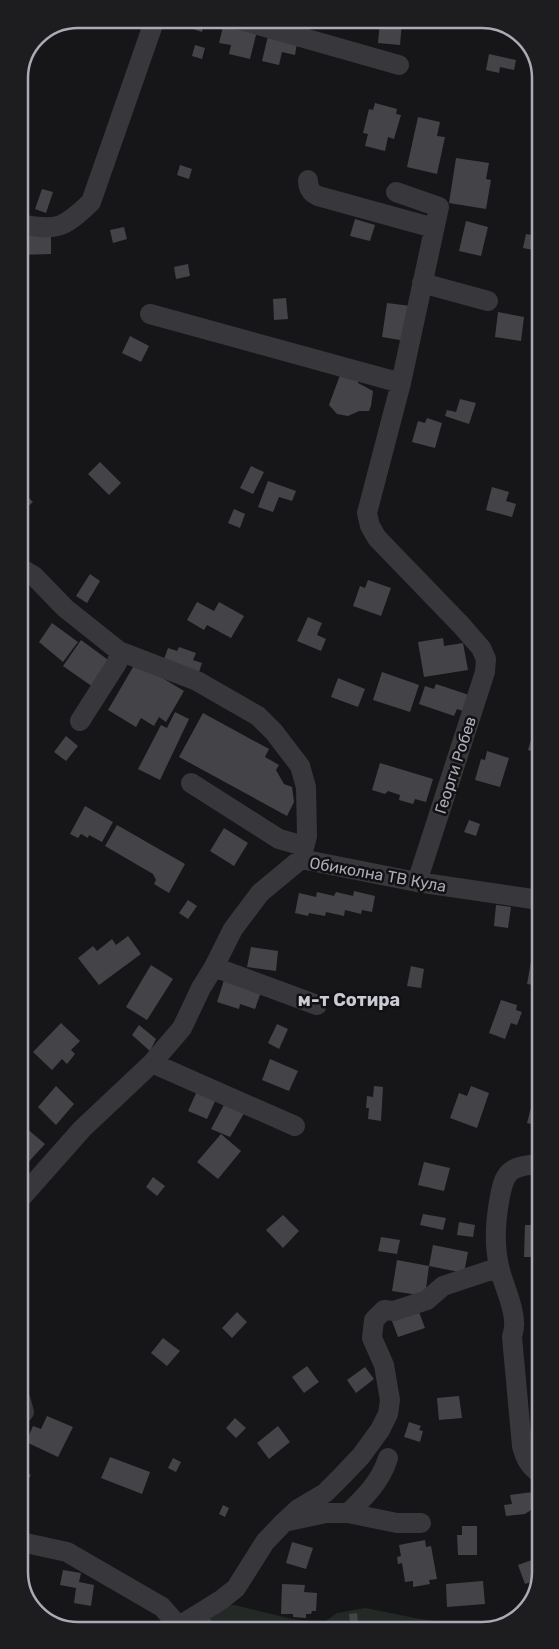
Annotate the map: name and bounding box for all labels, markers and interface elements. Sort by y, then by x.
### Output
street label: Георги Робев [431,714,480,816]
street label: Обиколна ТВ Кула [308,853,448,896]
district label: м-т Сотира [298,989,400,1011]

